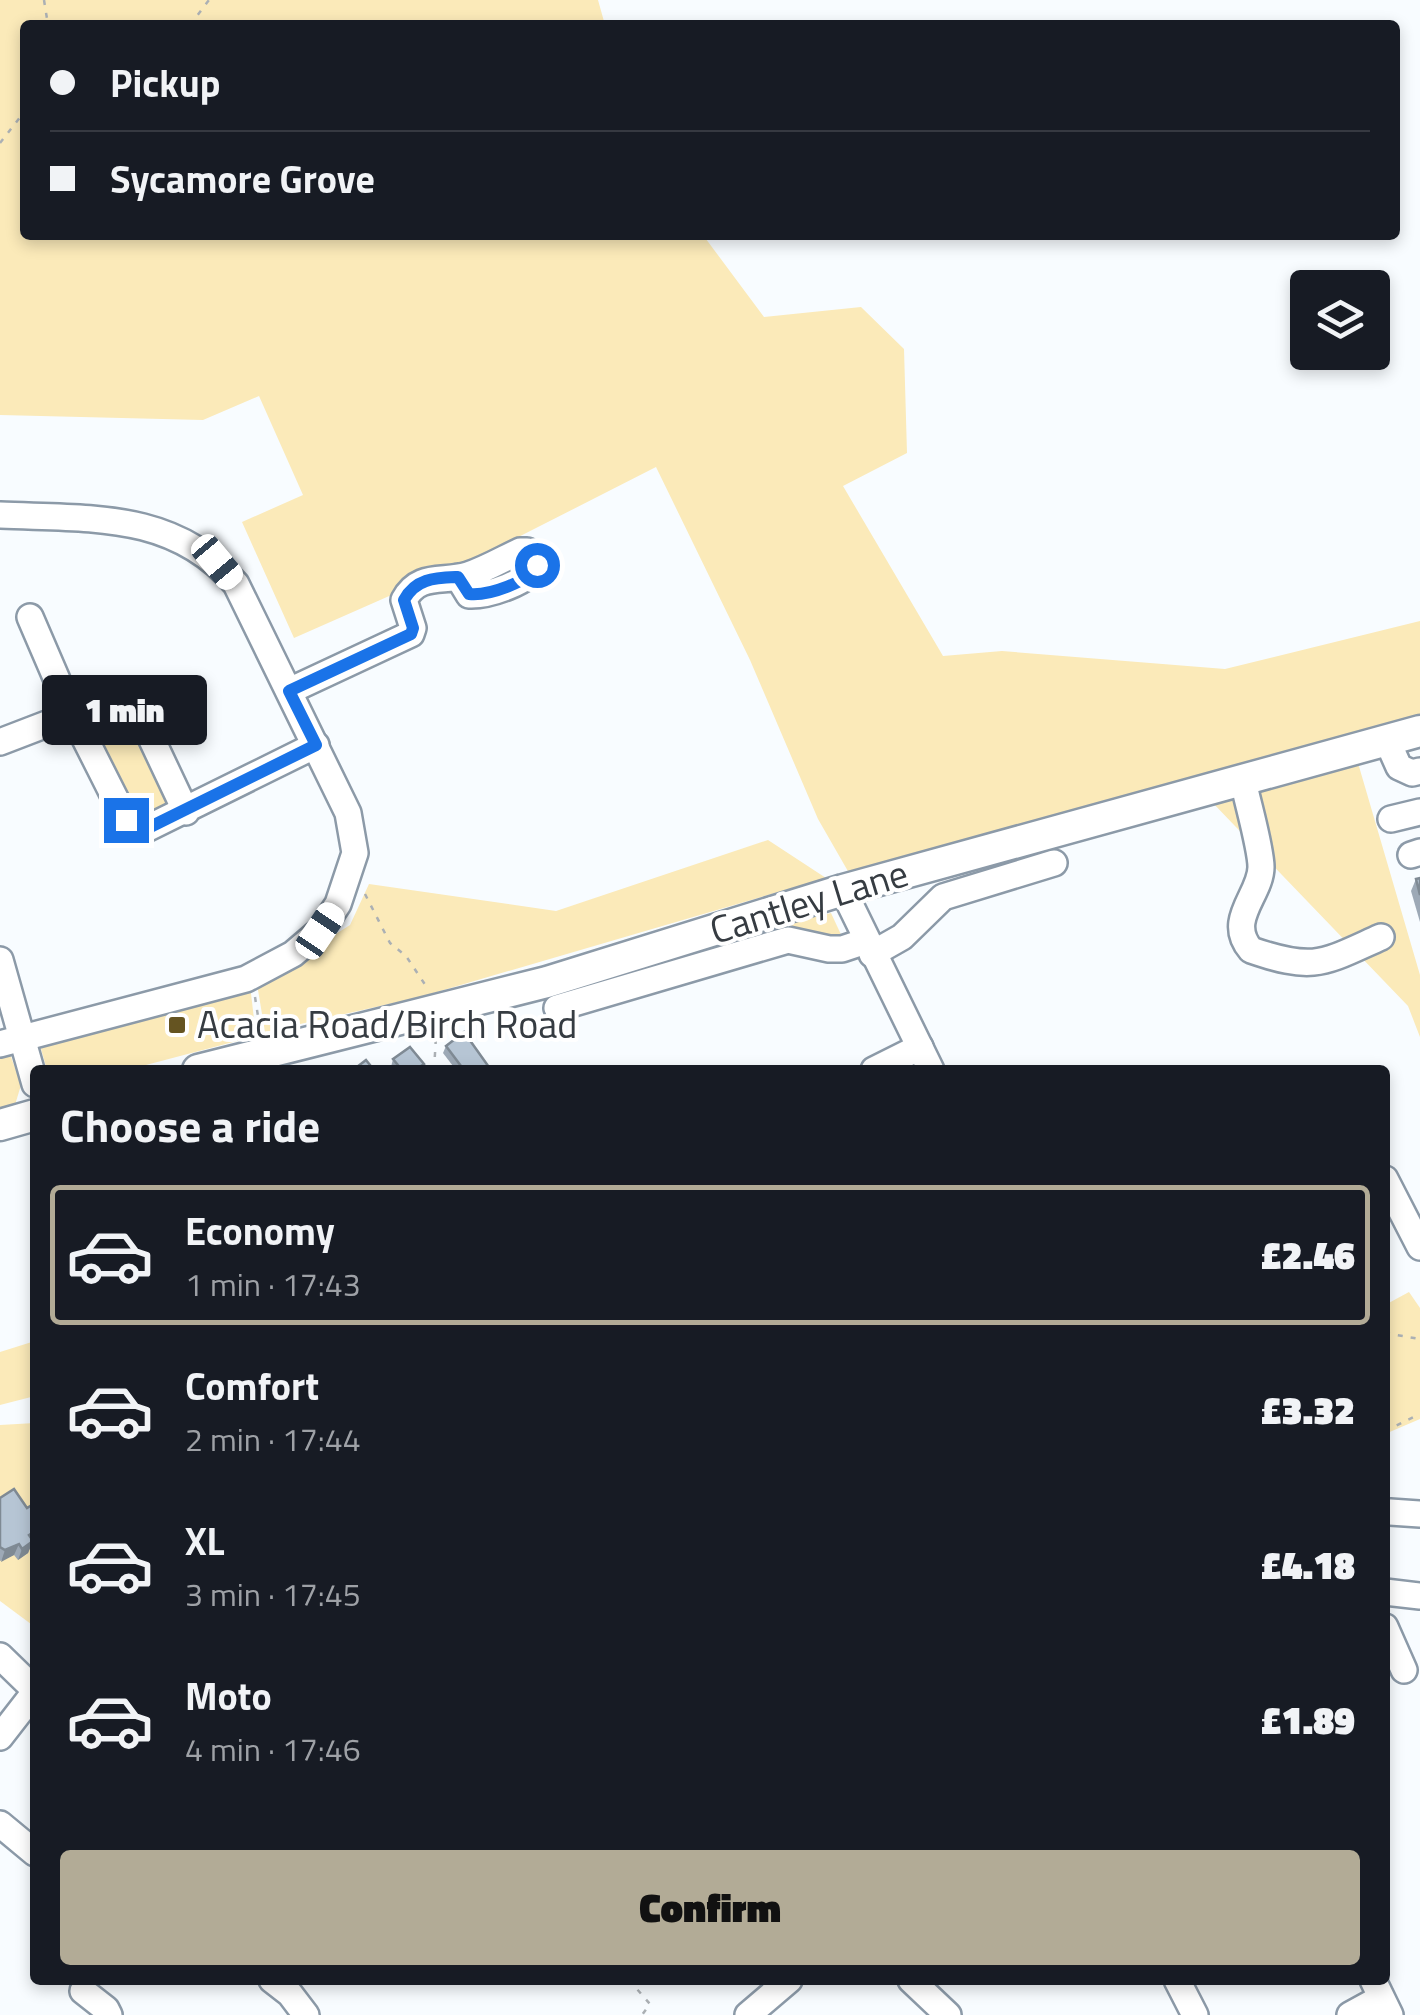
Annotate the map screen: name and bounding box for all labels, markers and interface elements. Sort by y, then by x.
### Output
text: Pickup [110,54,220,112]
text: Sycamore Grove [110,150,375,208]
map controls [1290,270,1390,370]
button: layers [1290,270,1390,370]
car [186,529,248,595]
route start [515,543,560,588]
callout: 1 min [44,675,208,745]
text: 1 min [85,686,164,734]
route end [104,798,149,843]
street label: Cantley Lane [702,843,915,959]
car [291,898,349,964]
place label: Acacia Road/Birch Road [197,995,577,1053]
marker: Acacia Road/Birch Road [166,1014,188,1036]
text: Choose a ride [60,1091,320,1159]
text: Economy [185,1202,335,1260]
icon: car [65,1210,155,1300]
text: £2.46 [1261,1226,1355,1284]
text: 1 min · 17:43 [185,1260,361,1308]
text: Comfort [185,1357,319,1415]
icon: car [65,1365,155,1455]
text: £3.32 [1261,1381,1355,1439]
text: 2 min · 17:44 [185,1415,361,1463]
text: XL [185,1512,225,1570]
icon: car [65,1520,155,1610]
text: £4.18 [1261,1536,1355,1594]
text: 3 min · 17:45 [185,1570,361,1618]
text: Moto [185,1667,272,1725]
icon: car [65,1675,155,1765]
text: £1.89 [1261,1691,1355,1749]
text: 4 min · 17:46 [185,1725,361,1773]
button: Confirm [60,1850,1360,1965]

